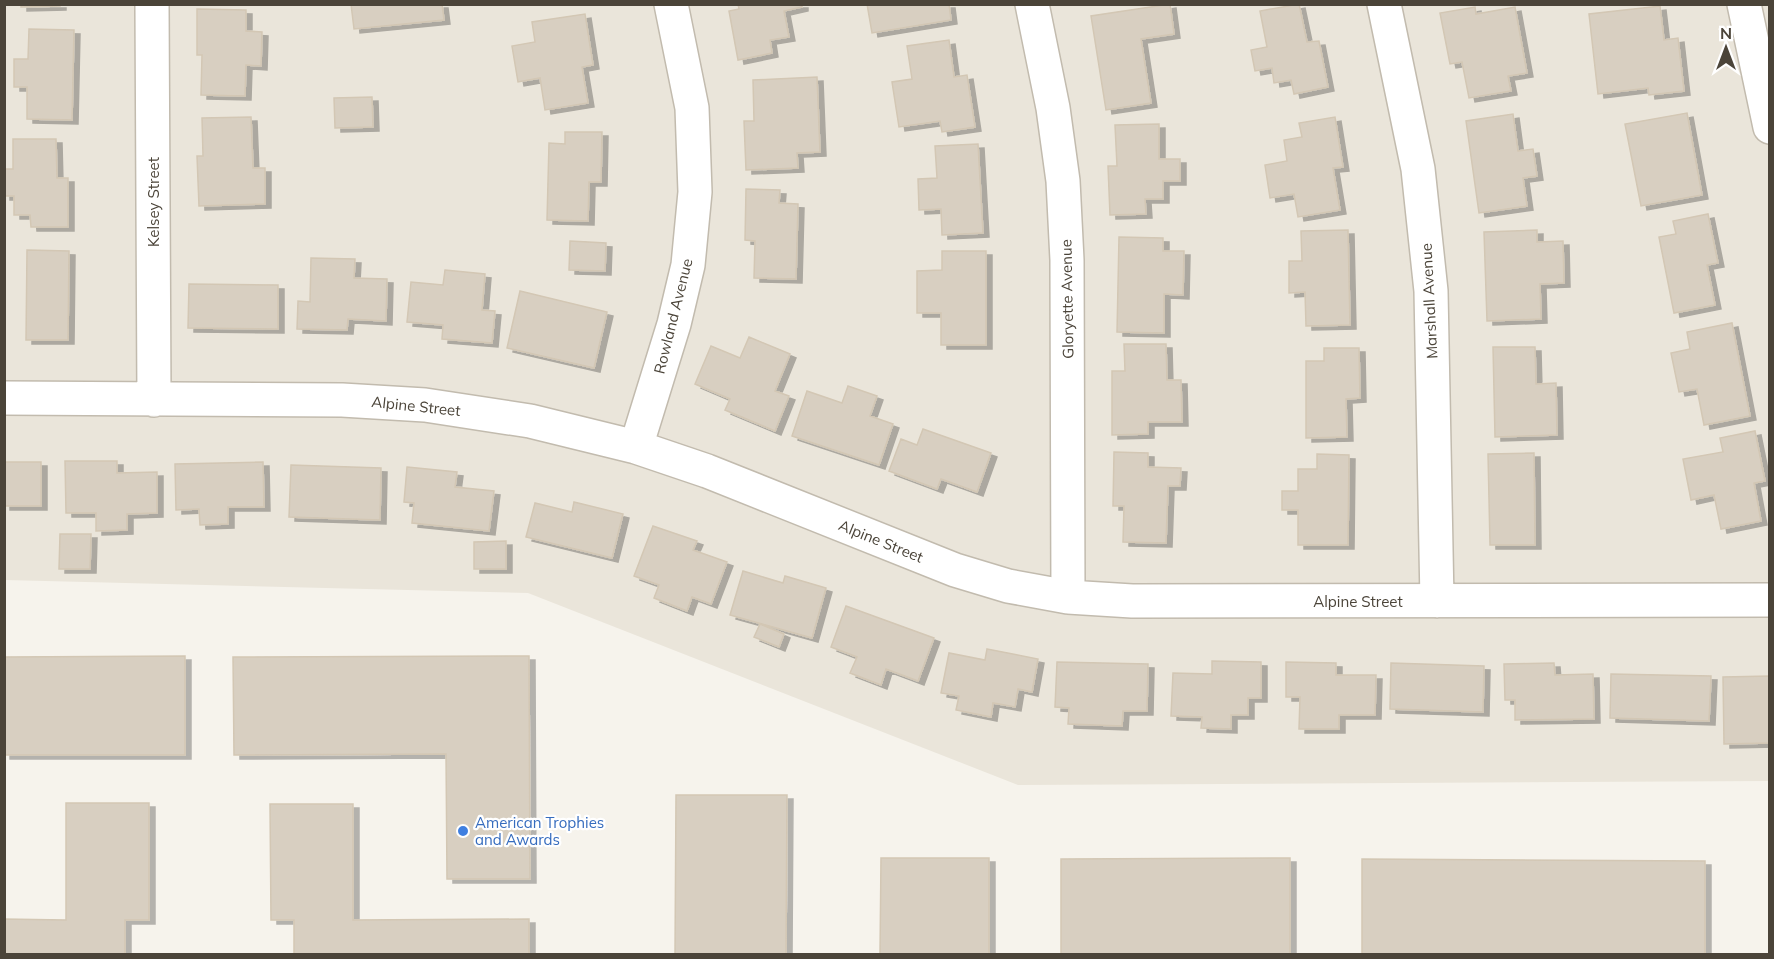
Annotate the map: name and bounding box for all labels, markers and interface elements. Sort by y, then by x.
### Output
north arrow [1696,18,1756,78]
text: N [1720,23,1732,43]
street label: Kelsey Street [144,157,163,247]
street label: Gloryette Avenue [1056,239,1078,359]
street label: Marshall Avenue [1416,243,1442,359]
street label: Rowland Avenue [649,256,697,376]
street label: Alpine Street [370,392,462,420]
street label: Alpine Street [836,515,926,567]
street label: Alpine Street [1313,592,1403,611]
place label: American Trophies and Awards [475,813,604,849]
marker: American Trophies and Awards [456,824,470,838]

